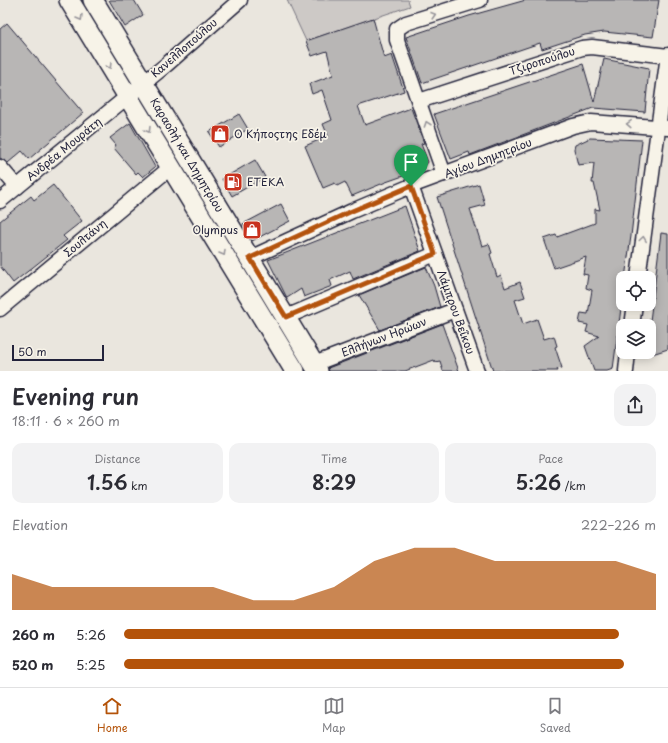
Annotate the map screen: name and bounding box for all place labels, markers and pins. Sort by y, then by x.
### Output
shop icon: Ο Κήποςτης Εδέμ [209,123,231,145]
place label: Ο Κήποςτης Εδέμ [234,125,327,142]
pin [394,145,428,186]
fuel station icon: ΕΤΕΚΑ [222,171,244,193]
place label: ΕΤΕΚΑ [247,173,285,190]
shop icon: Olympus [241,219,263,241]
place label: Olympus [192,221,238,238]

